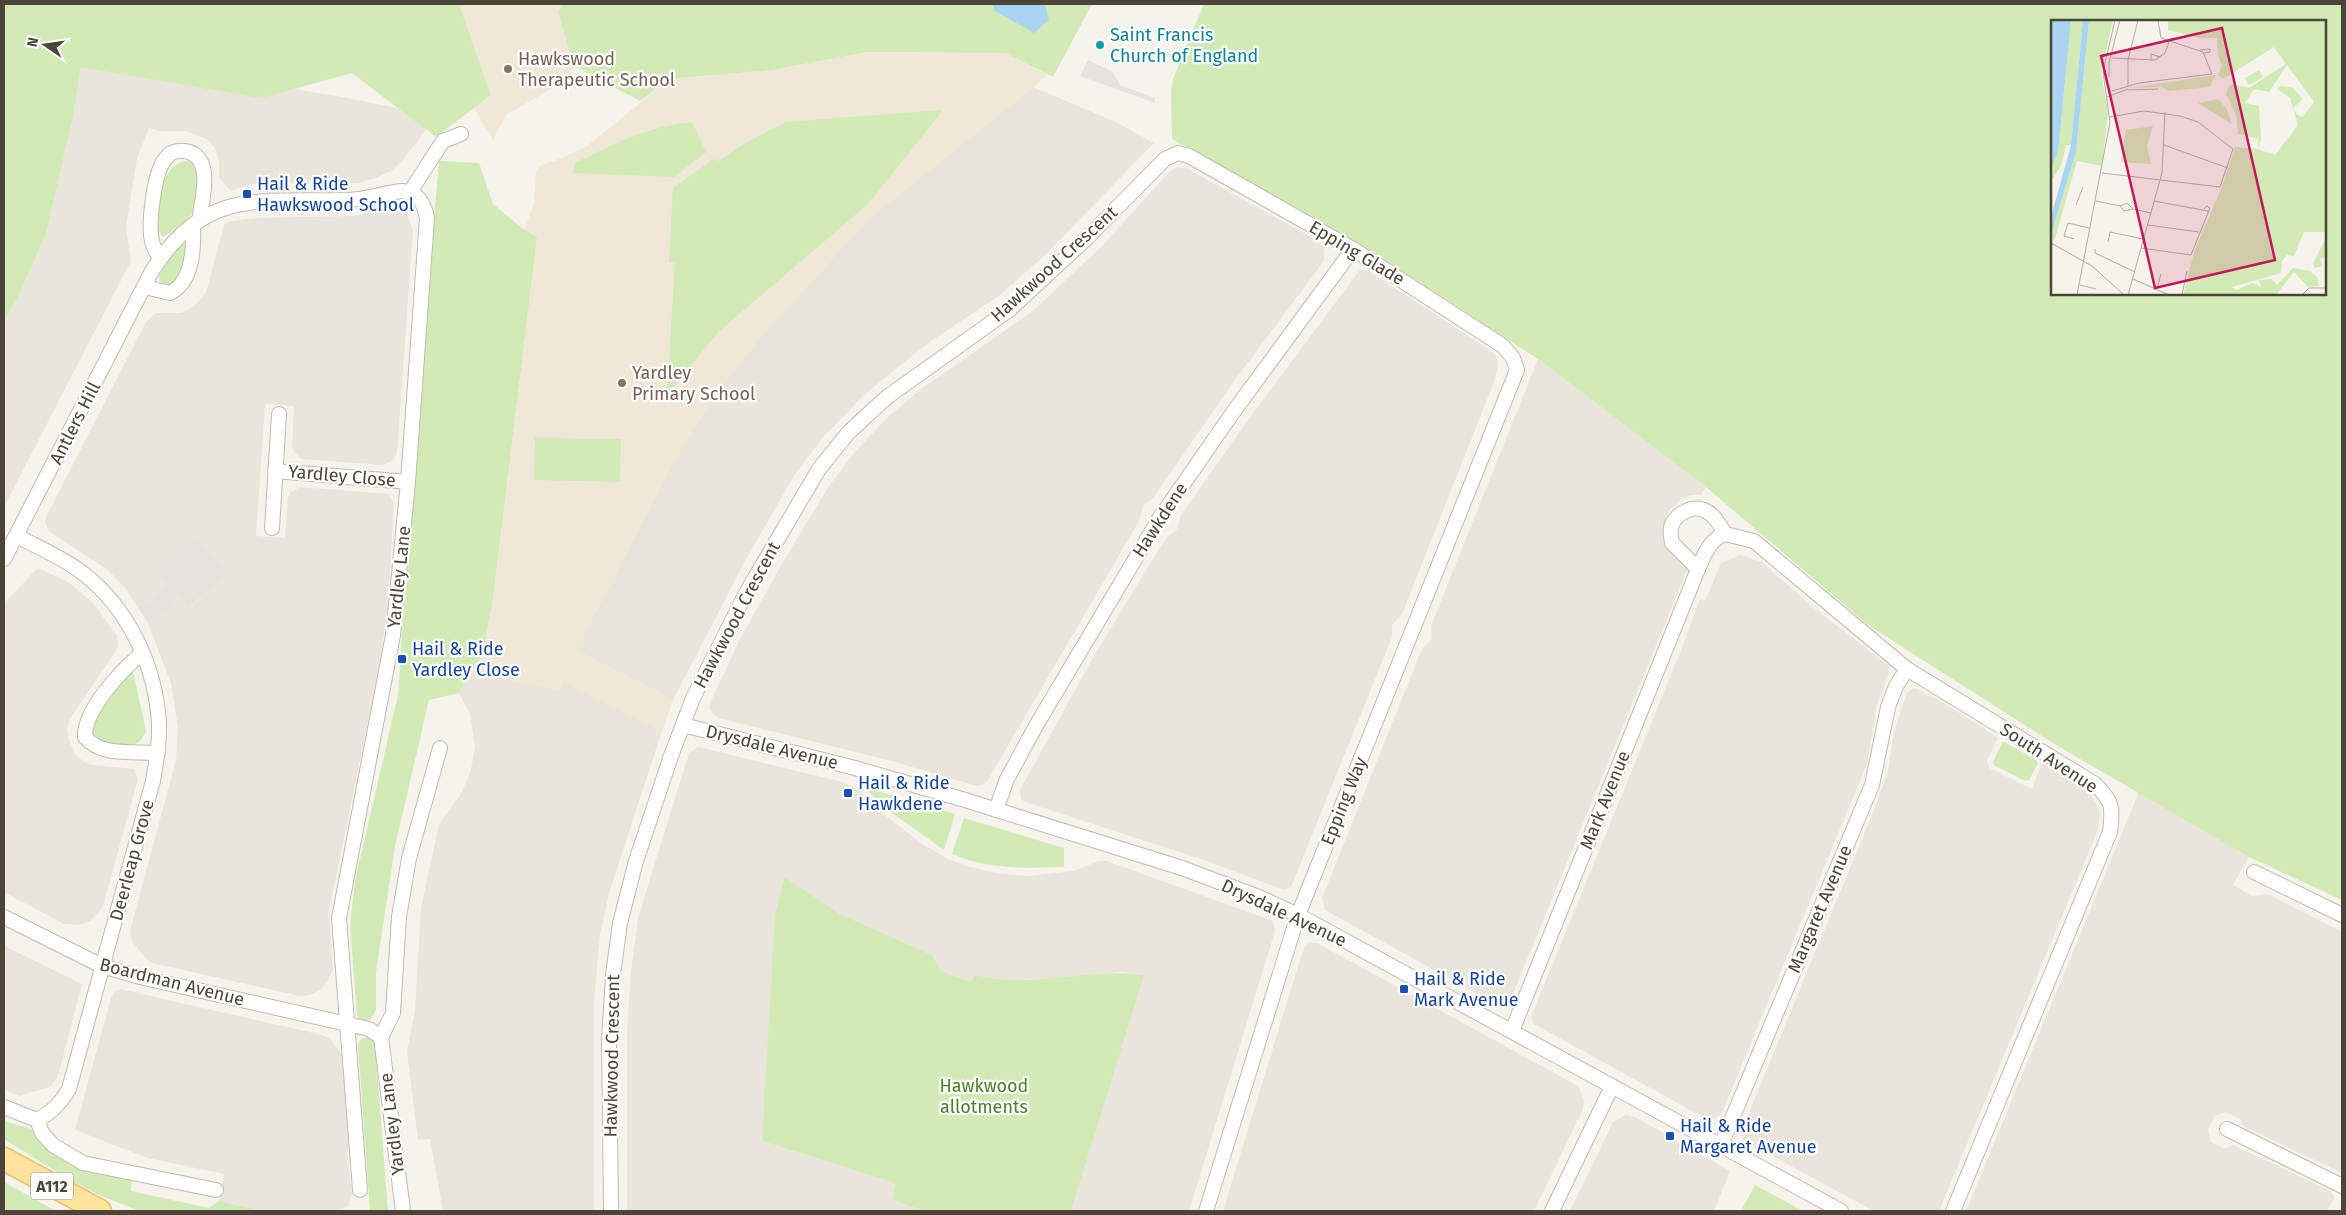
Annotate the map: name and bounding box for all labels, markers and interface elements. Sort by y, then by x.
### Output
north arrow [20,20,70,70]
inset map [2051,20,2326,295]
place label: Saint Francis Church of England [1110,24,1258,67]
text: N [23,36,42,49]
marker: Saint Francis Church of England [1094,39,1106,51]
place label: Hawkswood Therapeutic School [518,48,675,91]
marker: Hawkswood Therapeutic School [502,63,514,75]
place label: Hail & Ride Hawkswood School [257,173,414,216]
marker: Hail & Ride Hawkswood School [241,188,253,200]
street label: Hawkwood Crescent [986,201,1122,327]
street label: Epping Glade [1305,216,1409,290]
place label: Yardley Primary School [632,362,755,405]
marker: Yardley Primary School [616,377,628,389]
street label: Antlers Hill [45,378,105,468]
street label: Yardley Close [287,460,397,492]
street label: Hawkdene [1128,478,1192,562]
street label: Yardley Lane [383,525,415,629]
street label: Hawkwood Crescent [689,537,785,692]
place label: Hail & Ride Yardley Close [412,638,520,681]
marker: Hail & Ride Yardley Close [396,653,408,665]
street label: South Avenue [1996,718,2102,798]
street label: Drysdale Avenue [704,720,840,774]
street label: Mark Avenue [1575,747,1635,853]
street label: Epping Way [1316,753,1372,848]
place label: Hail & Ride Hawkdene [858,772,950,815]
marker: Hail & Ride Hawkdene [842,787,854,799]
street label: Deerleap Grove [105,797,159,923]
street label: Margaret Avenue [1783,842,1857,976]
street label: Drysdale Avenue [1218,874,1350,952]
street label: Boardman Avenue [97,953,247,1011]
place label: Hail & Ride Mark Avenue [1414,968,1518,1011]
street label: Hawkwood Crescent [600,974,624,1138]
marker: Hail & Ride Mark Avenue [1398,983,1410,995]
street label: Yardley Lane [375,1072,409,1176]
park label: Hawkwood allotments [940,1075,1028,1118]
place label: Hail & Ride Margaret Avenue [1680,1115,1817,1158]
marker: Hail & Ride Margaret Avenue [1664,1130,1676,1142]
road number: A112 [31,1172,73,1200]

